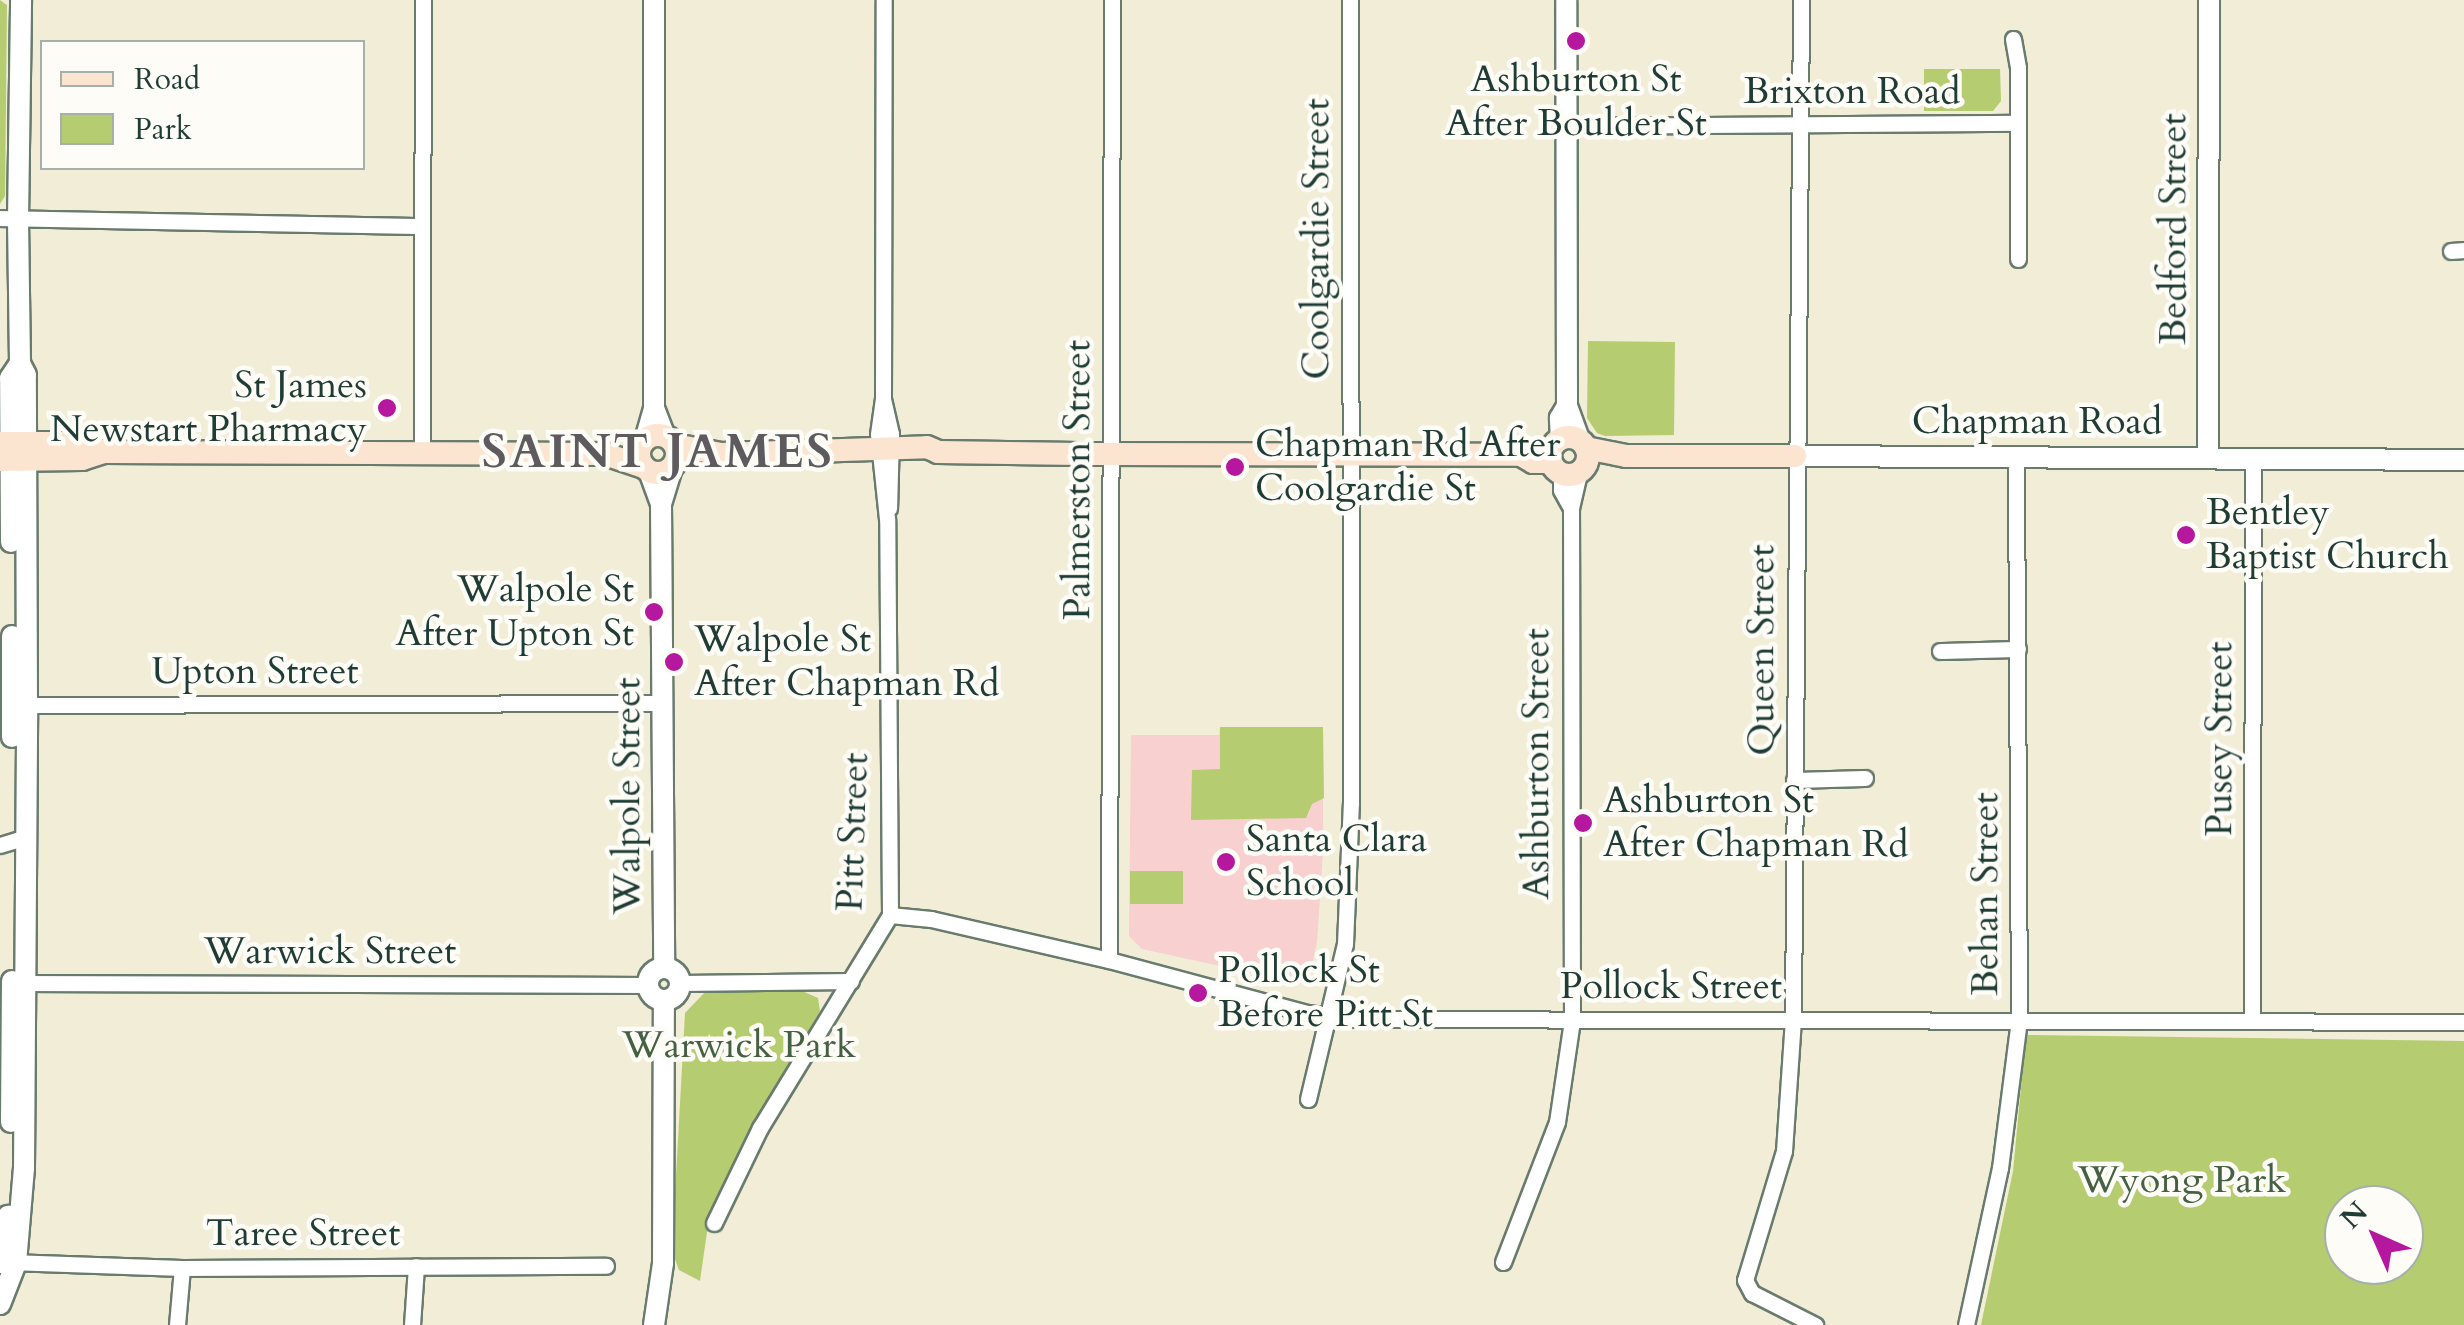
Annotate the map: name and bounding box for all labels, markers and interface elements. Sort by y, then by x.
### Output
marker: Ashburton St After Boulder St [1565,30,1587,52]
legend [40,40,365,170]
place label: Ashburton St After Boulder St [1445,57,1707,146]
text: Road [134,59,200,100]
street label: Brixton Road [1743,69,1961,115]
street label: Coolgardie Street [1294,98,1340,380]
text: Park [134,109,192,150]
street label: Bedford Street [2151,113,2197,345]
street label: Palmerston Street [1055,340,1101,620]
place label: St James Newstart Pharmacy [50,363,367,452]
marker: St James Newstart Pharmacy [376,397,398,419]
street label: Chapman Road [1912,399,2162,445]
place label: Chapman Rd After Coolgardie St [1255,422,1560,512]
district label: SAINT JAMES [482,423,834,481]
marker: Chapman Rd After Coolgardie St [1224,456,1246,478]
place label: Bentley Baptist Church [2206,490,2449,580]
marker: Bentley Baptist Church [2175,524,2197,546]
street label: Queen Street [1739,544,1785,756]
place label: Walpole St After Upton St [395,567,634,656]
marker: Walpole St After Upton St [643,601,665,623]
place label: Walpole St After Chapman Rd [694,617,999,706]
street label: Ashburton Street [1514,628,1560,900]
street label: Pusey Street [2197,642,2243,836]
street label: Upton Street [151,649,359,695]
marker: Walpole St After Chapman Rd [663,651,685,673]
street label: Walpole Street [605,677,651,915]
street label: Pitt Street [827,752,879,912]
place label: Ashburton St After Chapman Rd [1603,778,1908,868]
street label: Behan Street [1963,792,2009,996]
marker: Ashburton St After Chapman Rd [1572,812,1594,834]
place label: Santa Clara School [1246,817,1427,906]
marker: Santa Clara School [1215,851,1237,873]
street label: Warwick Street [204,929,456,975]
place label: Pollock St Before Pitt St [1218,948,1433,1038]
street label: Pollock Street [1560,964,1782,1010]
marker: Pollock St Before Pitt St [1187,982,1209,1004]
park label: Warwick Park [622,1023,856,1069]
park label: Wyong Park [2078,1158,2286,1204]
north arrow [2324,1185,2424,1285]
text: N [2332,1193,2376,1237]
street label: Taree Street [206,1211,400,1257]

